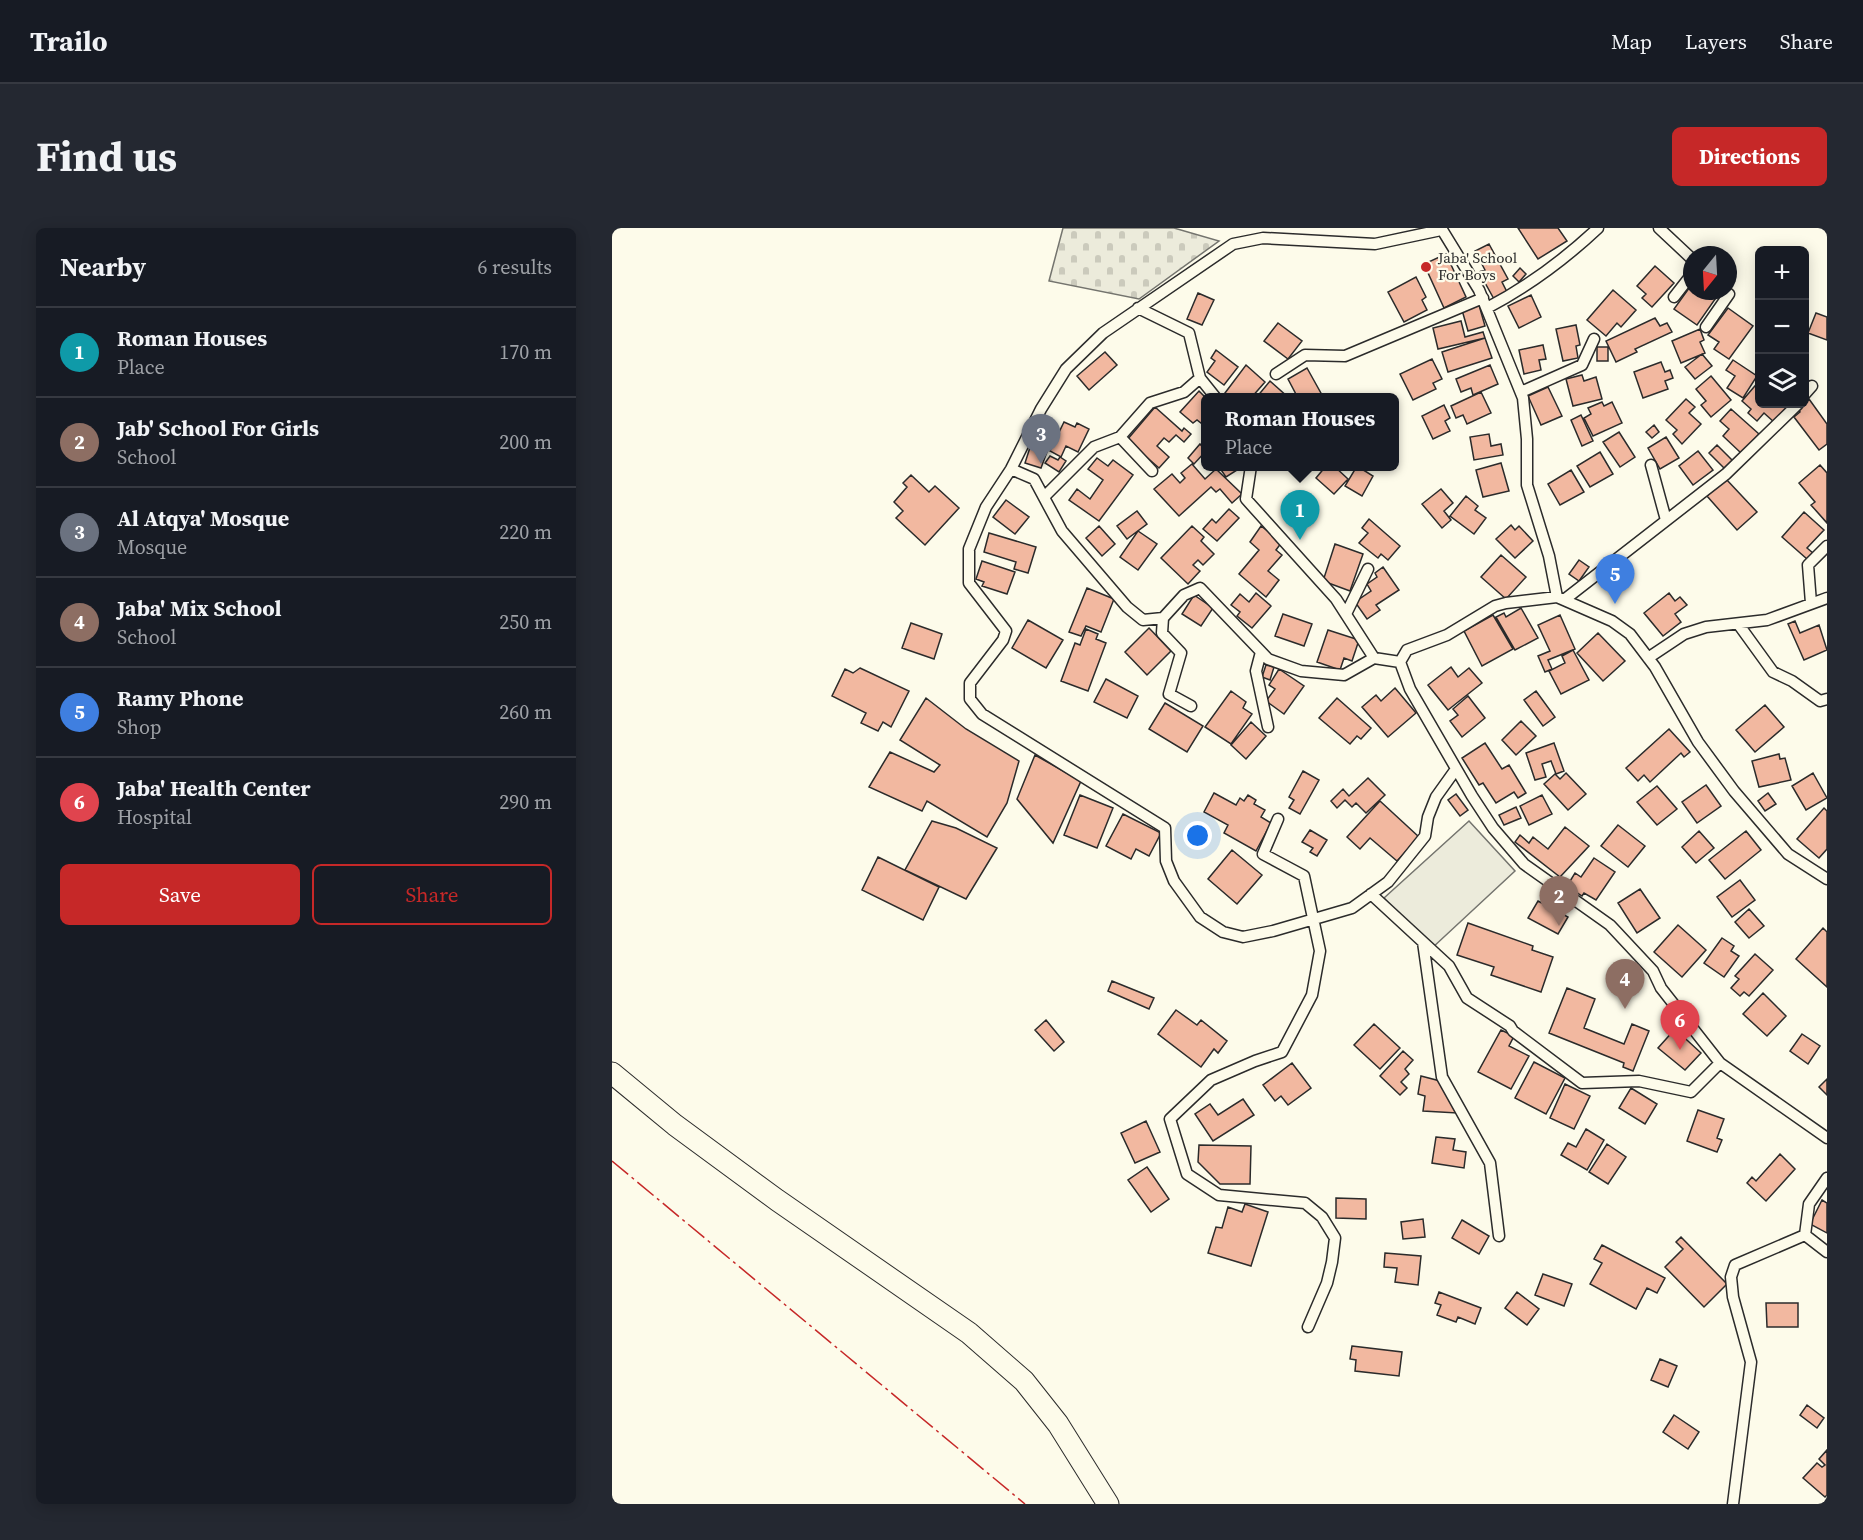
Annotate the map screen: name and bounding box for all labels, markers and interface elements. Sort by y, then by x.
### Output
text: Trailo [30,22,108,60]
text: Map [1611,27,1652,56]
text: Layers [1685,27,1747,56]
text: Share [1780,27,1833,56]
text: Find us [36,127,177,185]
button: Directions [1672,127,1827,186]
north arrow [1683,246,1737,300]
map controls [1755,246,1809,408]
button: + [1755,246,1809,300]
place label: Jaba' School For Boys [1437,247,1518,285]
text: Nearby [60,249,146,285]
text: 6 results [477,253,552,281]
marker: Jaba' School For Boys [1419,260,1433,274]
button: − [1755,300,1809,354]
text: Roman Houses [117,323,267,353]
text: 1 [74,338,85,366]
text: 170 m [499,338,552,366]
text: Place [117,353,165,381]
button: layers [1755,354,1809,408]
popup [1201,393,1399,471]
text: Roman Houses [1225,403,1375,433]
text: Jab' School For Girls [117,413,319,443]
pin: 3 [1022,414,1060,464]
text: 2 [74,428,85,456]
text: 200 m [499,428,552,456]
text: Place [1225,433,1273,461]
text: School [117,443,177,471]
pin: 1 [1280,490,1320,540]
text: Al Atqya' Mosque [117,503,289,533]
text: 3 [74,518,85,546]
text: 220 m [499,518,552,546]
text: Mosque [117,533,187,561]
pin: 5 [1596,554,1634,604]
text: Jaba' Mix School [117,593,282,623]
text: 4 [74,608,85,636]
text: 250 m [499,608,552,636]
text: School [117,623,177,651]
text: Ramy Phone [117,683,243,713]
text: 5 [74,698,85,726]
text: 260 m [499,698,552,726]
text: Shop [117,713,162,741]
text: Jaba' Health Center [117,773,311,803]
text: 6 [74,788,85,816]
text: 290 m [499,788,552,816]
text: Hospital [117,803,192,831]
your location [1183,821,1212,850]
button: Save [60,864,300,925]
button: Share [312,864,552,925]
pin: 2 [1540,876,1578,926]
pin: 4 [1606,960,1644,1009]
pin: 6 [1660,1000,1700,1050]

